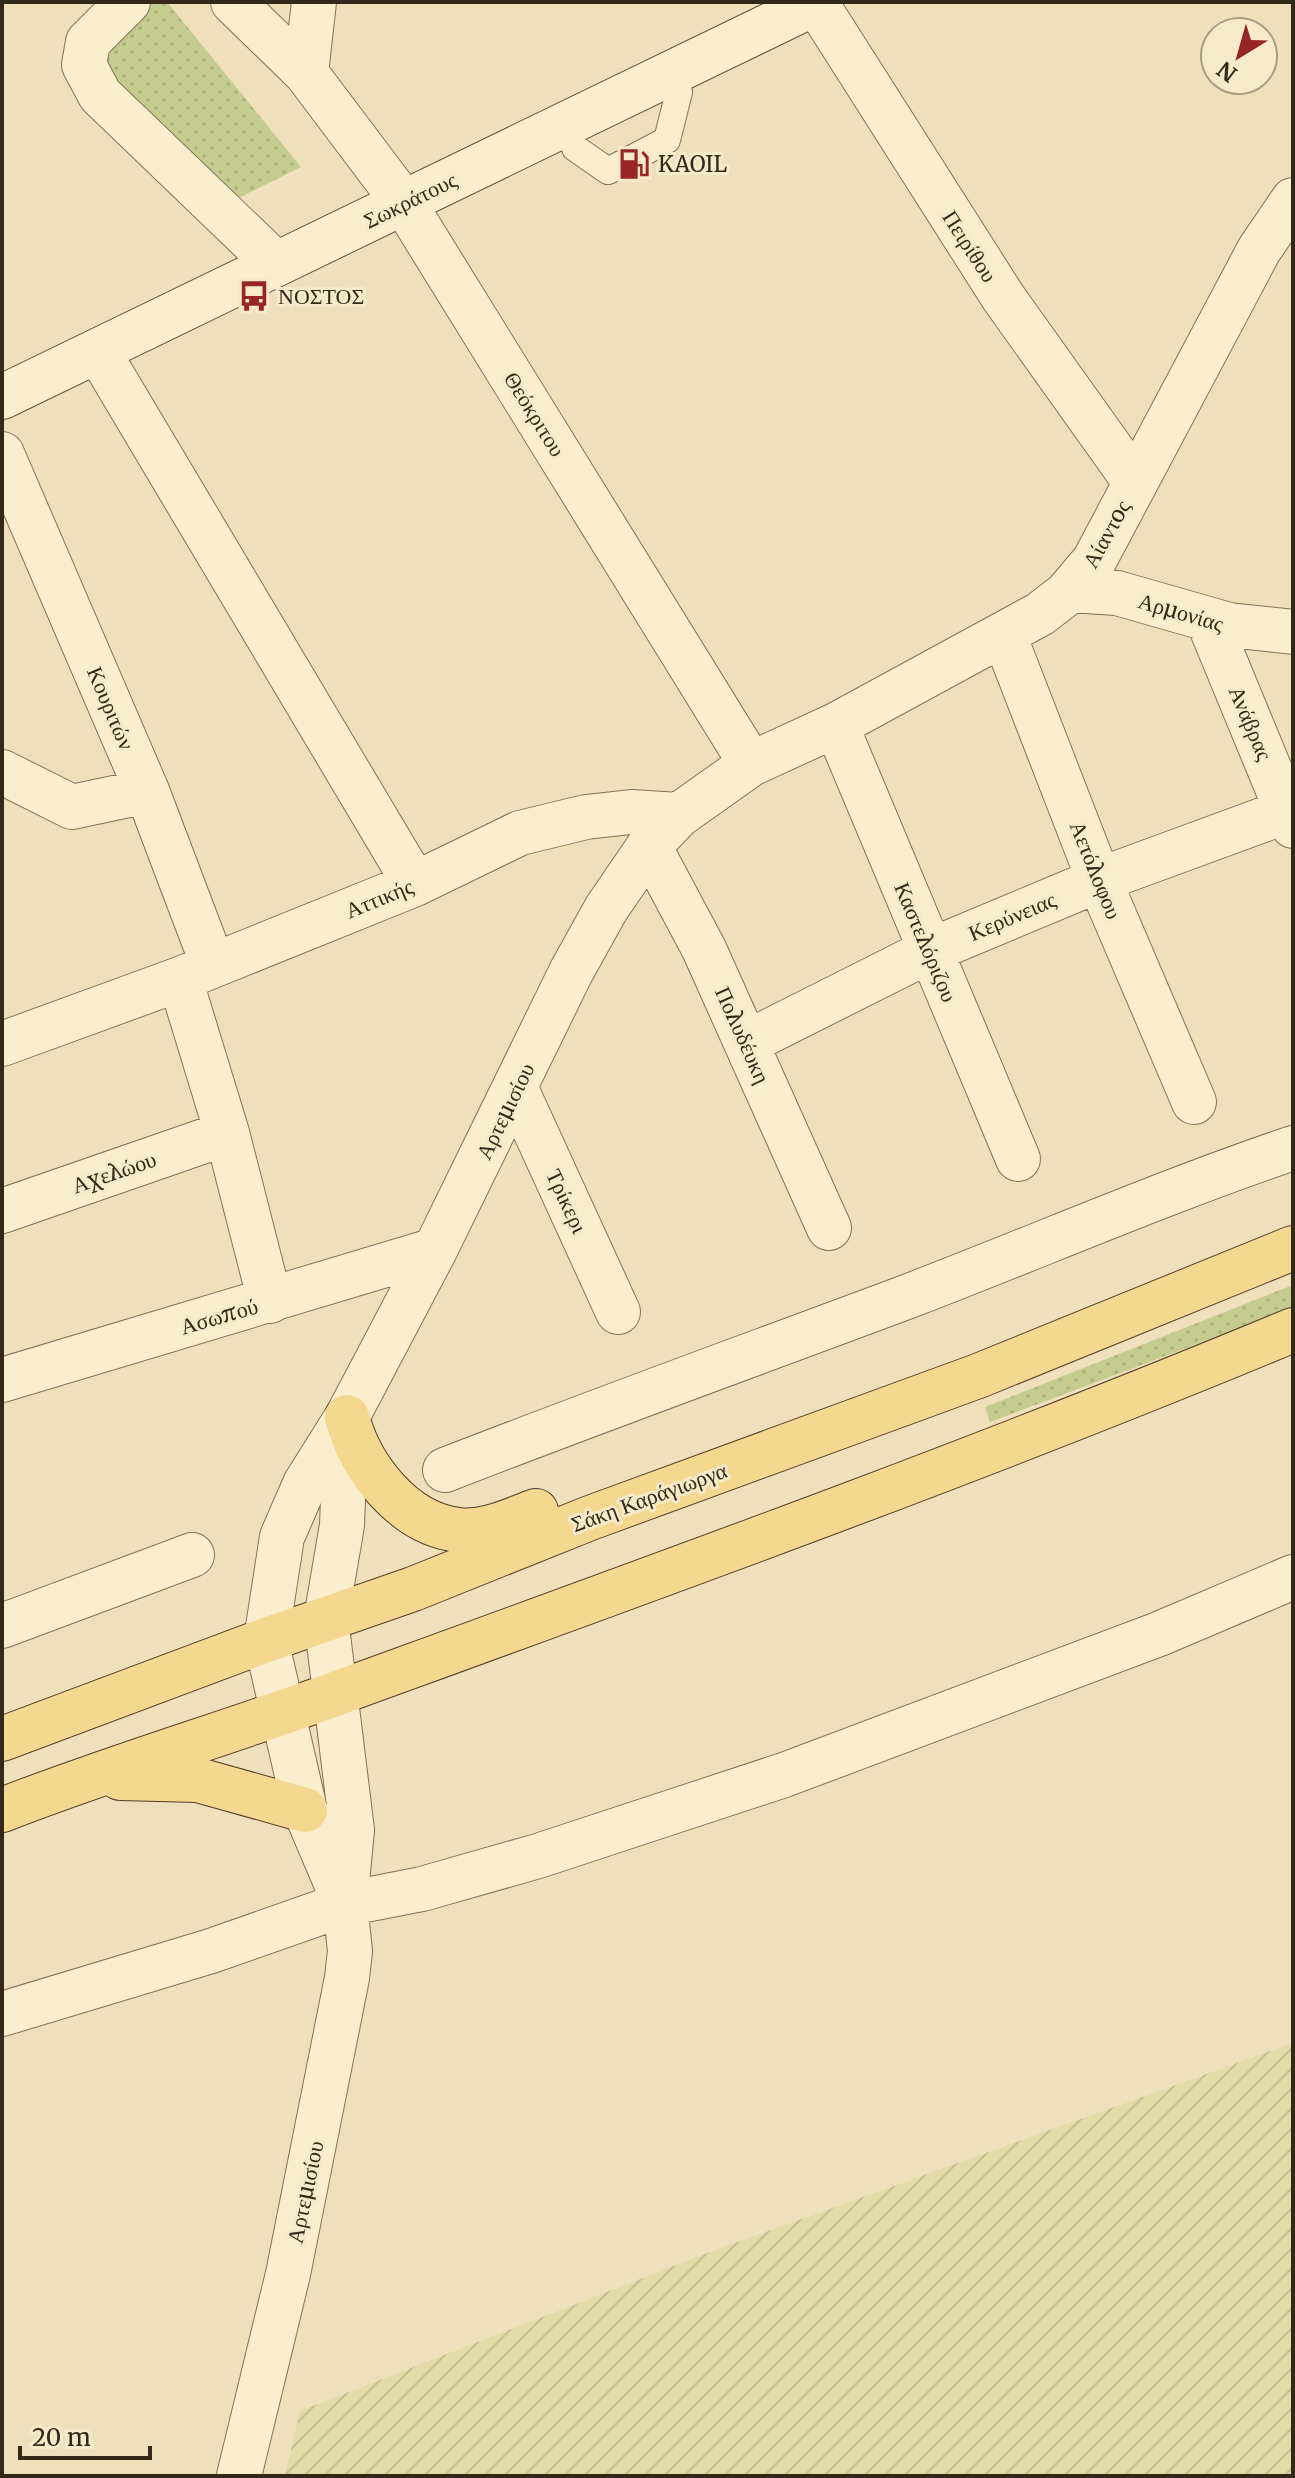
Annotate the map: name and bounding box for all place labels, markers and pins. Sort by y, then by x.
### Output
fuel station icon: KAOIL [617,147,651,181]
place label: KAOIL [658,150,727,178]
bus stop icon: ΝΟΣΤΟΣ [237,279,271,313]
place label: ΝΟΣΤΟΣ [278,282,364,310]

